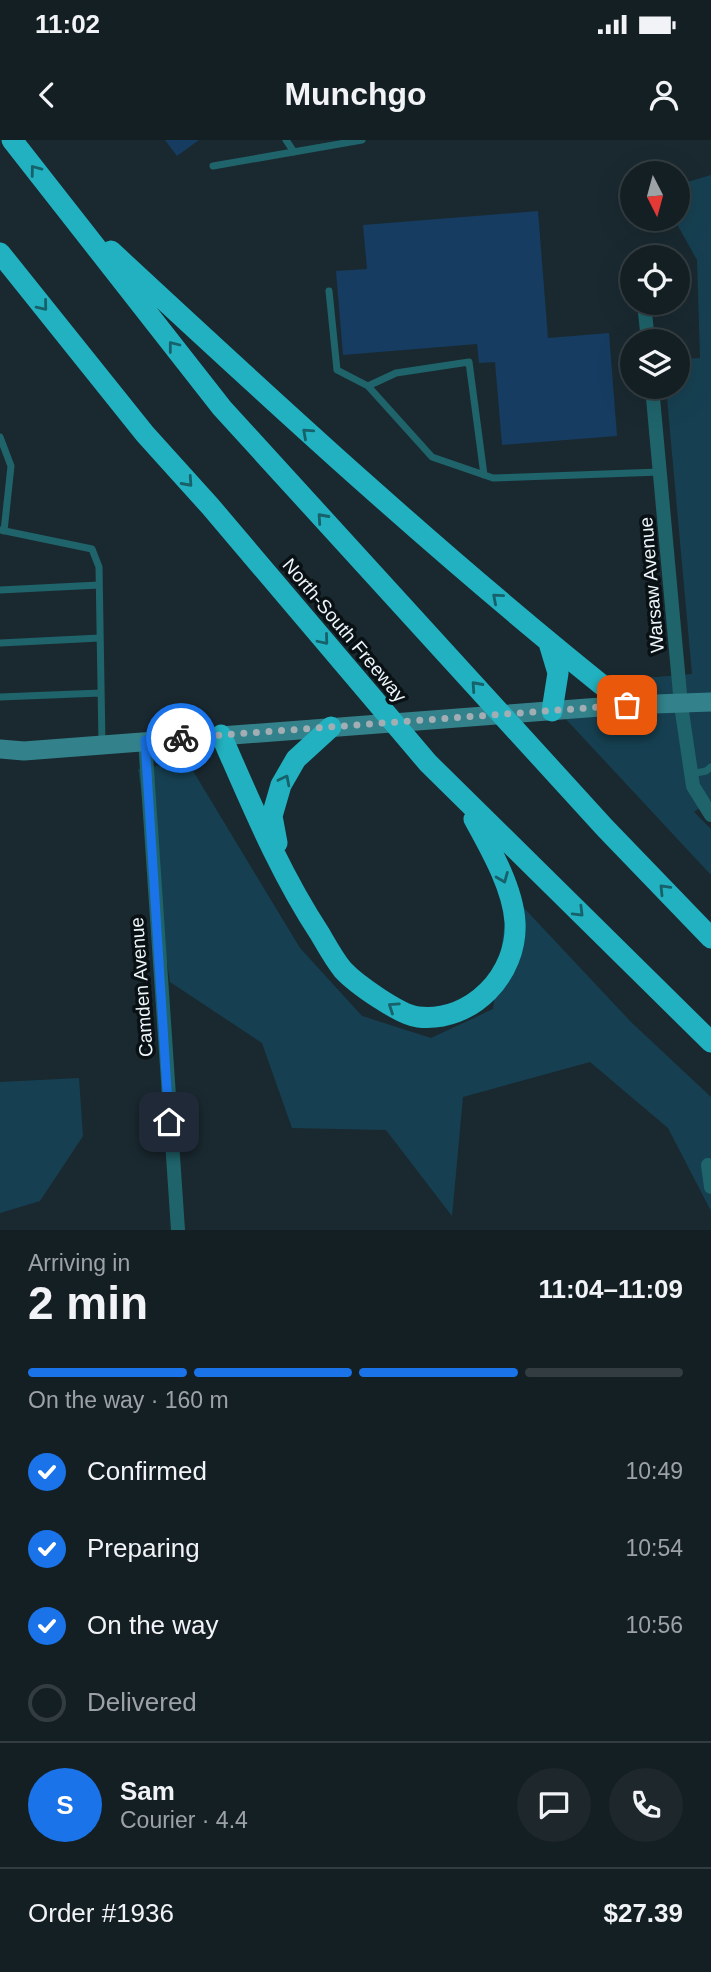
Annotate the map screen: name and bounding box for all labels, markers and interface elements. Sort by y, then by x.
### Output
text: 11:02 [35,9,100,39]
icon: back [28,76,66,114]
text: Munchgo [284,76,427,112]
icon: person [645,76,683,114]
north arrow [620,161,690,231]
map controls [620,161,690,399]
one-way arrow [30,166,43,178]
button: locate [620,245,690,315]
one-way arrow [35,298,47,311]
button: layers [620,329,690,399]
one-way arrow [169,341,182,354]
one-way arrow [302,429,315,441]
one-way arrow [180,474,192,487]
one-way arrow [318,513,331,526]
street label: Warsaw Avenue [635,516,668,654]
street label: North-South Freeway [279,554,411,707]
one-way arrow [492,594,505,607]
one-way arrow [316,632,328,645]
pin [597,675,657,735]
one-way arrow [471,681,484,694]
icon: bag [608,686,646,724]
courier [146,703,216,773]
icon: bike [162,719,200,757]
one-way arrow [277,775,291,787]
one-way arrow [494,872,508,884]
one-way arrow [659,884,672,897]
one-way arrow [571,904,584,917]
street label: Camden Avenue [126,916,157,1058]
one-way arrow [388,1003,401,1015]
pin [139,1092,199,1152]
icon: home [150,1103,188,1141]
text: Arriving in [28,1250,130,1276]
text: 11:04–11:09 [538,1274,683,1304]
text: 2 min [28,1277,148,1329]
text: On the way · 160 m [28,1387,229,1413]
icon: check [28,1453,66,1491]
text: Confirmed [87,1456,207,1486]
text: 10:49 [625,1458,683,1484]
icon: check [28,1530,66,1568]
text: Preparing [87,1533,200,1563]
text: 10:54 [625,1535,683,1561]
icon: check [28,1607,66,1645]
text: On the way [87,1610,219,1640]
text: 10:56 [625,1612,683,1638]
text: Delivered [87,1687,197,1717]
button: chat [517,1768,591,1842]
button: phone [609,1768,683,1842]
text: Sam [120,1776,175,1806]
text: S [56,1790,74,1820]
text: Courier · 4.4 [120,1807,248,1833]
text: Order #1936 [28,1898,174,1928]
text: $27.39 [603,1898,683,1928]

